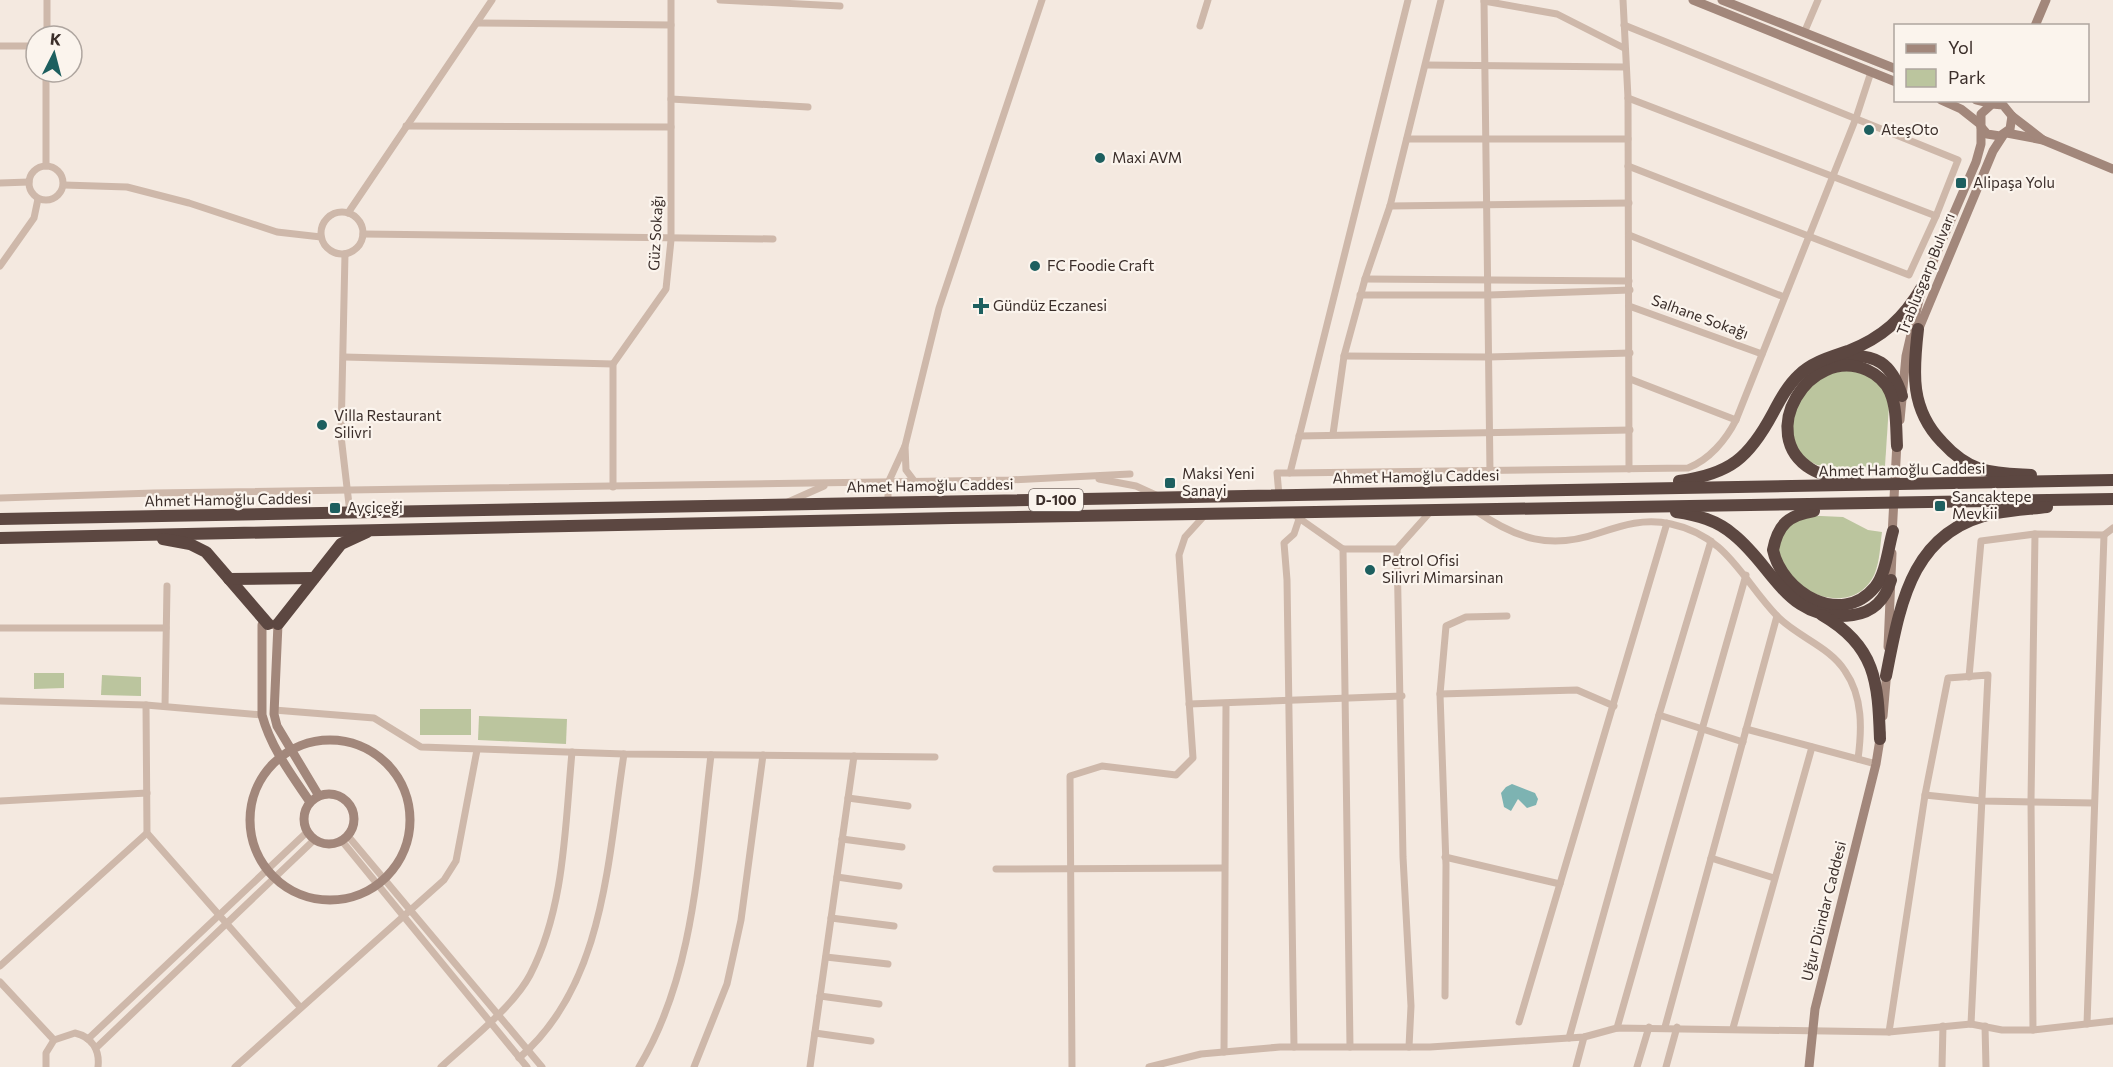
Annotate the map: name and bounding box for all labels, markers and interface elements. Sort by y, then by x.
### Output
north arrow [24,24,84,84]
legend [1894,24,2089,102]
text: K [49,29,62,49]
text: Yol [1948,36,1973,58]
text: Park [1948,66,1986,88]
place label: AteşOto [1881,120,1939,138]
marker: AteşOto [1862,123,1876,137]
place label: Maxi AVM [1112,148,1182,166]
marker: Maxi AVM [1093,151,1107,165]
place label: Alipaşa Yolu [1973,173,2055,191]
marker: Alipaşa Yolu [1954,176,1968,190]
street label: Güz Sokağı [644,195,666,271]
street label: Trablusgarp Bulvarı [1892,210,1958,338]
place label: FC Foodie Craft [1047,256,1154,274]
marker: FC Foodie Craft [1028,259,1042,273]
street label: Salhane Sokağı [1649,290,1751,342]
place label: Gündüz Eczanesi [993,296,1107,314]
marker: Gündüz Eczanesi [974,299,988,313]
place label: Villa Restaurant Silivri [334,406,442,441]
marker: Villa Restaurant Silivri [315,418,329,432]
street label: Ahmet Hamoğlu Caddesi [1818,459,1986,479]
place label: Maksi Yeni Sanayi [1182,464,1255,499]
street label: Ahmet Hamoğlu Caddesi [1332,466,1500,486]
street label: Ahmet Hamoğlu Caddesi [846,475,1014,495]
marker: Maksi Yeni Sanayi [1163,476,1177,490]
place label: Sancaktepe Mevkii [1952,487,2031,522]
street label: Ahmet Hamoğlu Caddesi [144,489,312,509]
road number: D-100 [1029,489,1083,511]
place label: Ayçiçeği [347,498,403,516]
marker: Sancaktepe Mevkii [1933,499,1947,513]
marker: Ayçiçeği [328,501,342,515]
place label: Petrol Ofisi Silivri Mimarsinan [1382,551,1503,586]
marker: Petrol Ofisi Silivri Mimarsinan [1363,563,1377,577]
street label: Uğur Dündar Caddesi [1797,839,1849,983]

